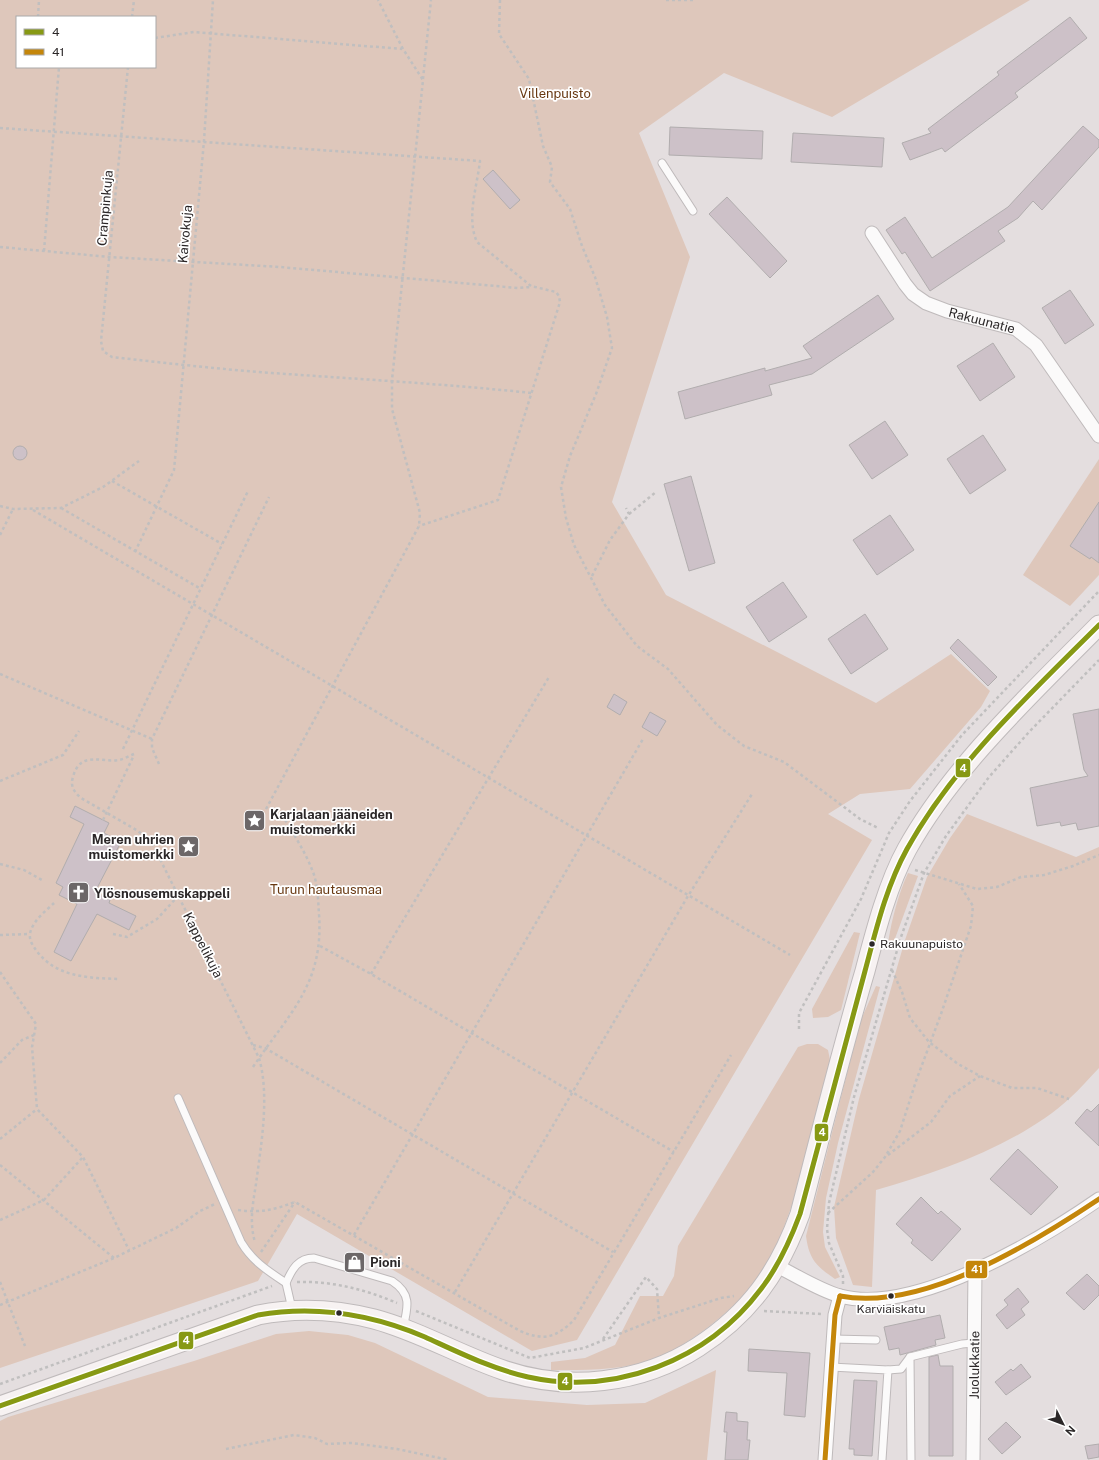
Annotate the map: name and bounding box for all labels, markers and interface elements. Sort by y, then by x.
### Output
legend [16,16,156,68]
text: 4 [52,25,60,39]
text: 41 [52,45,64,59]
park label: Villenpuisto [519,86,591,101]
street label: Crampinkuja [94,169,116,247]
street label: Kaivokuja [175,204,195,264]
street label: Rakuunatie [947,304,1017,336]
line badge: 4 [955,758,971,778]
text: 4 [959,762,967,774]
place label: Karjalaan jääneiden muistomerkki [270,807,393,837]
place icon: Karjalaan jääneiden muistomerkki [241,808,267,834]
place label: Meren uhrien muistomerkki [89,832,174,862]
place icon: Meren uhrien muistomerkki [176,833,202,859]
church icon: Ylösnousemuskappeli [65,880,91,906]
park label: Turun hautausmaa [270,882,382,897]
place label: Ylösnousemuskappeli [94,886,230,901]
street label: Kappelikuja [180,910,226,980]
place label: Rakuunapuisto [880,937,963,951]
marker: Rakuunapuisto [867,939,877,949]
line badge: 4 [814,1123,829,1142]
text: 4 [818,1126,826,1138]
shop icon: Pioni [342,1249,368,1275]
place label: Pioni [370,1255,401,1270]
line badge: 41 [965,1260,988,1279]
text: 41 [971,1263,983,1275]
marker: Karviaiskatu [886,1291,896,1301]
place label: Karviaiskatu [857,1302,925,1316]
unlabelled marker [334,1308,344,1318]
line badge: 4 [178,1331,194,1350]
street label: Juolukkatie [966,1331,982,1399]
text: 4 [182,1334,190,1346]
line badge: 4 [557,1372,573,1391]
text: 4 [561,1375,569,1387]
north arrow [1043,1404,1083,1444]
text: N [1063,1423,1078,1438]

